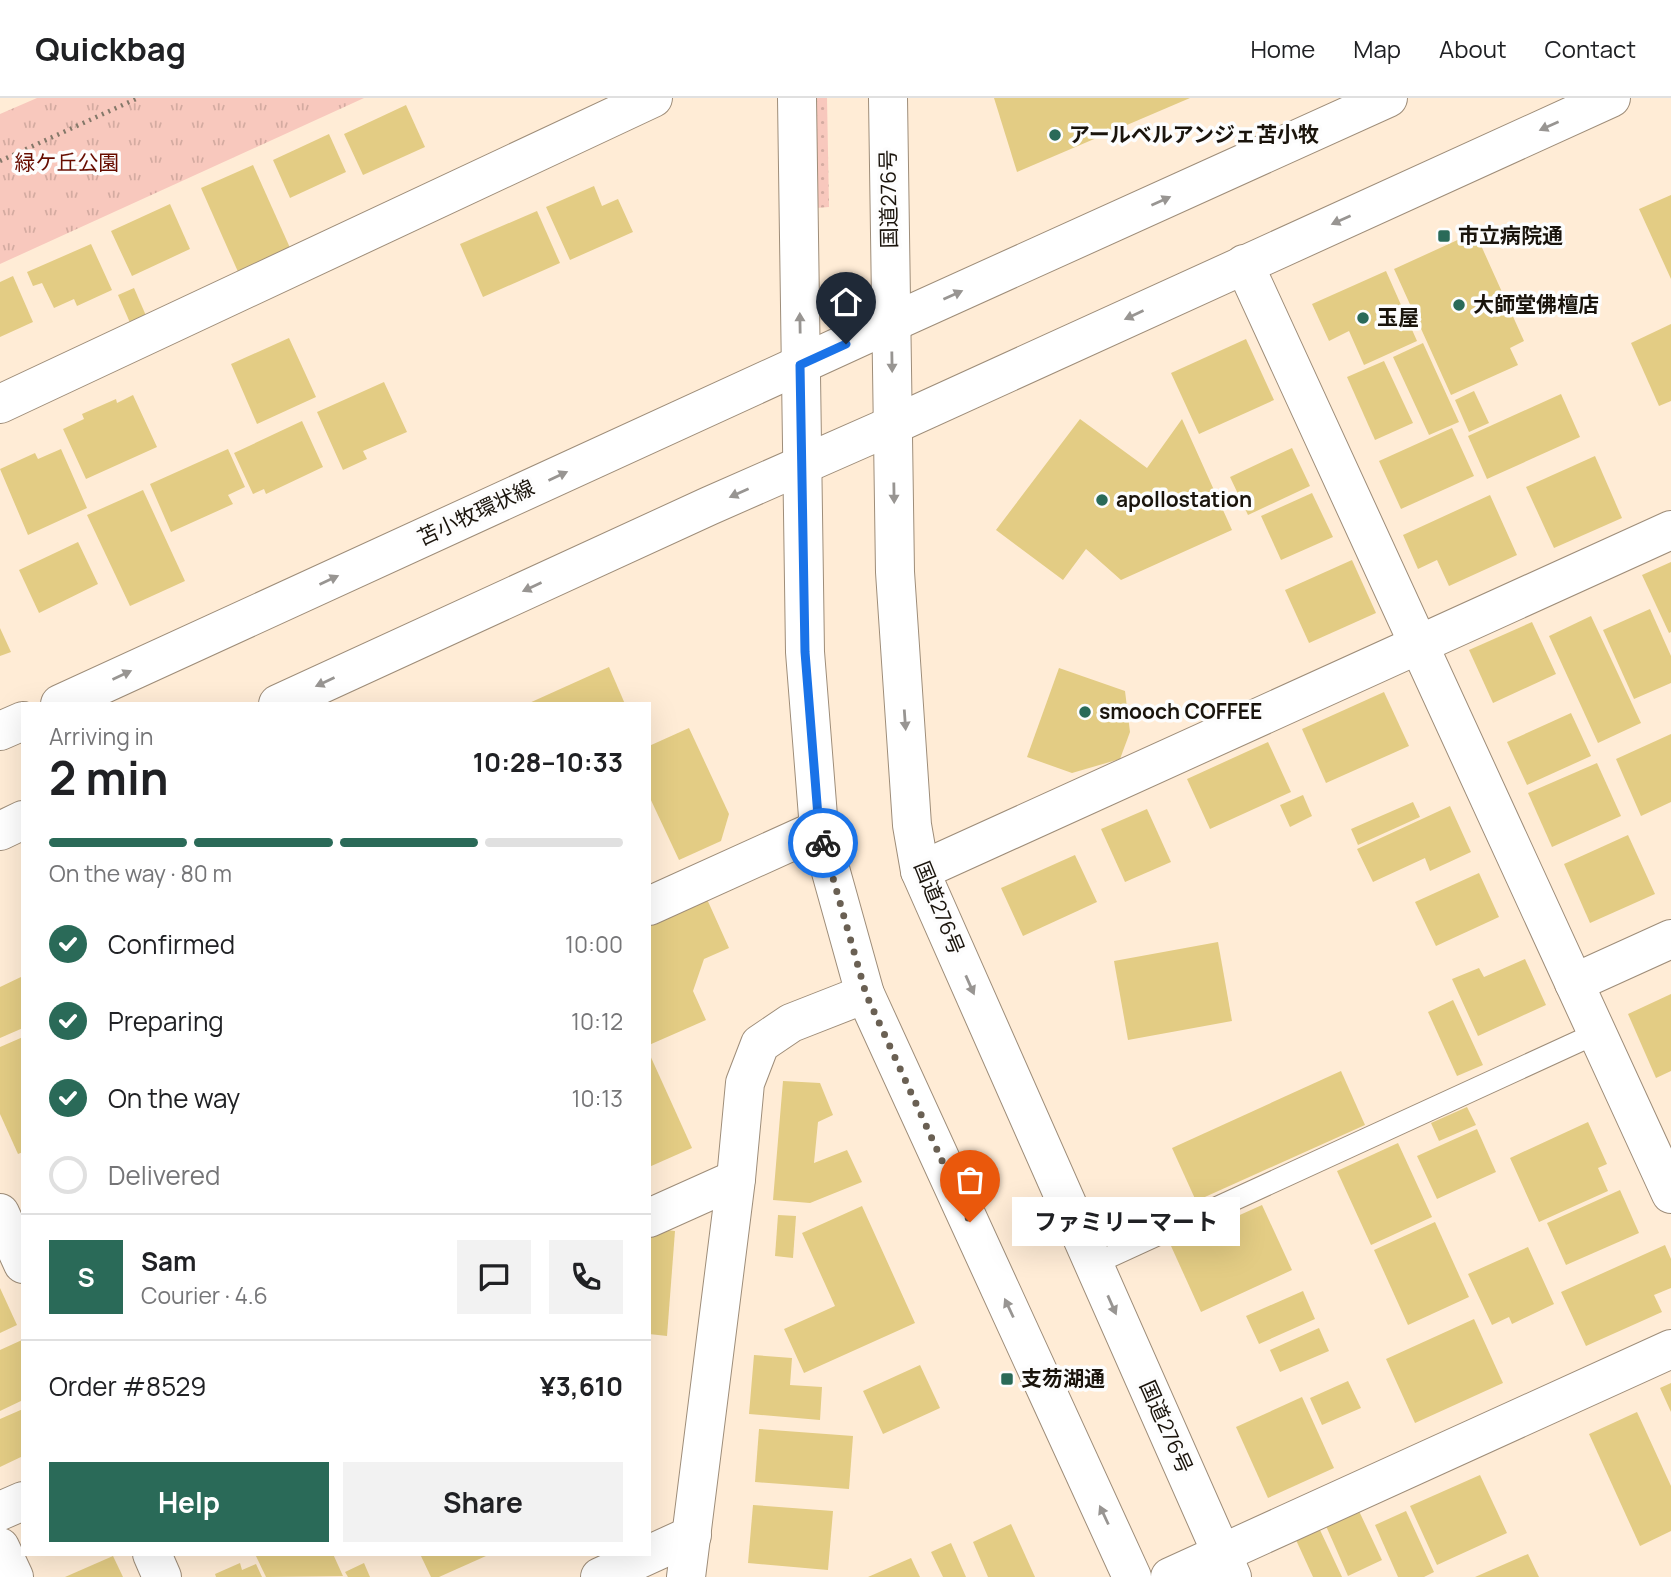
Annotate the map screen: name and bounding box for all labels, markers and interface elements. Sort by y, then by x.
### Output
text: Quickbag [35,26,186,71]
text: Home [1250,32,1315,65]
text: Map [1353,32,1401,65]
text: About [1439,32,1507,65]
text: Contact [1545,32,1636,65]
place label: アールベルアンジェ苫小牧 [1069,120,1319,148]
one-way arrow [1538,121,1559,132]
marker: アールベルアンジェ苫小牧 [1047,127,1063,143]
park label: 緑ケ丘公園 [15,148,120,176]
street label: 国道276号 [873,150,903,249]
one-way arrow [1150,195,1171,206]
one-way arrow [1331,215,1352,226]
place label: 市立病院通 [1458,221,1563,249]
marker: 市立病院通 [1436,228,1452,244]
pin [816,272,876,344]
icon: home [827,283,865,321]
one-way arrow [943,289,964,300]
place label: 大師堂佛檀店 [1473,290,1599,318]
marker: 大師堂佛檀店 [1451,297,1467,313]
place label: 玉屋 [1377,303,1419,331]
one-way arrow [1124,310,1145,321]
marker: 玉屋 [1355,310,1371,326]
one-way arrow [794,312,805,334]
one-way arrow [886,351,898,373]
one-way arrow [548,470,568,481]
street label: 苫小牧環状線 [413,473,539,551]
one-way arrow [888,482,900,504]
place label: apollostation [1116,485,1252,513]
one-way arrow [729,487,749,499]
marker: apollostation [1094,492,1110,508]
one-way arrow [319,575,339,586]
one-way arrow [522,581,542,593]
one-way arrow [112,669,132,681]
one-way arrow [315,677,336,688]
place label: smooch COFFEE [1099,697,1262,725]
marker: smooch COFFEE [1077,704,1093,720]
one-way arrow [900,710,911,732]
text: Arriving in [49,720,154,752]
text: 10:28–10:33 [473,744,623,780]
text: 2 min [49,746,169,809]
courier [788,808,858,878]
icon: bike [804,824,842,862]
text: On the way · 80 m [49,857,232,889]
street label: 国道276号 [908,857,971,959]
icon: check [49,925,87,963]
text: Confirmed [108,926,235,962]
text: 10:00 [565,928,623,960]
one-way arrow [964,975,976,995]
icon: check [49,1002,87,1040]
text: Preparing [108,1003,224,1039]
text: 10:12 [571,1005,623,1037]
icon: check [49,1079,87,1117]
text: On the way [108,1080,240,1116]
text: 10:13 [571,1082,623,1114]
pin [940,1150,1000,1222]
text: Delivered [108,1157,220,1193]
icon: bag [951,1161,989,1199]
callout: ファミリーマート [1012,1198,1240,1246]
text: ファミリーマート [1034,1205,1218,1237]
button: chat [457,1240,531,1314]
button: phone [549,1240,623,1314]
text: Sam [141,1243,196,1279]
text: S [77,1259,95,1295]
text: Courier · 4.6 [141,1279,268,1311]
one-way arrow [1107,1295,1118,1316]
one-way arrow [1003,1298,1015,1318]
place label: 支芴湖通 [1021,1364,1105,1392]
text: Order #8529 [49,1368,206,1404]
text: ¥3,610 [540,1368,623,1404]
marker: 支芴湖通 [999,1371,1015,1387]
street label: 国道276号 [1134,1376,1200,1477]
button: Help [49,1462,329,1542]
button: Share [343,1462,623,1542]
one-way arrow [1098,1505,1109,1525]

